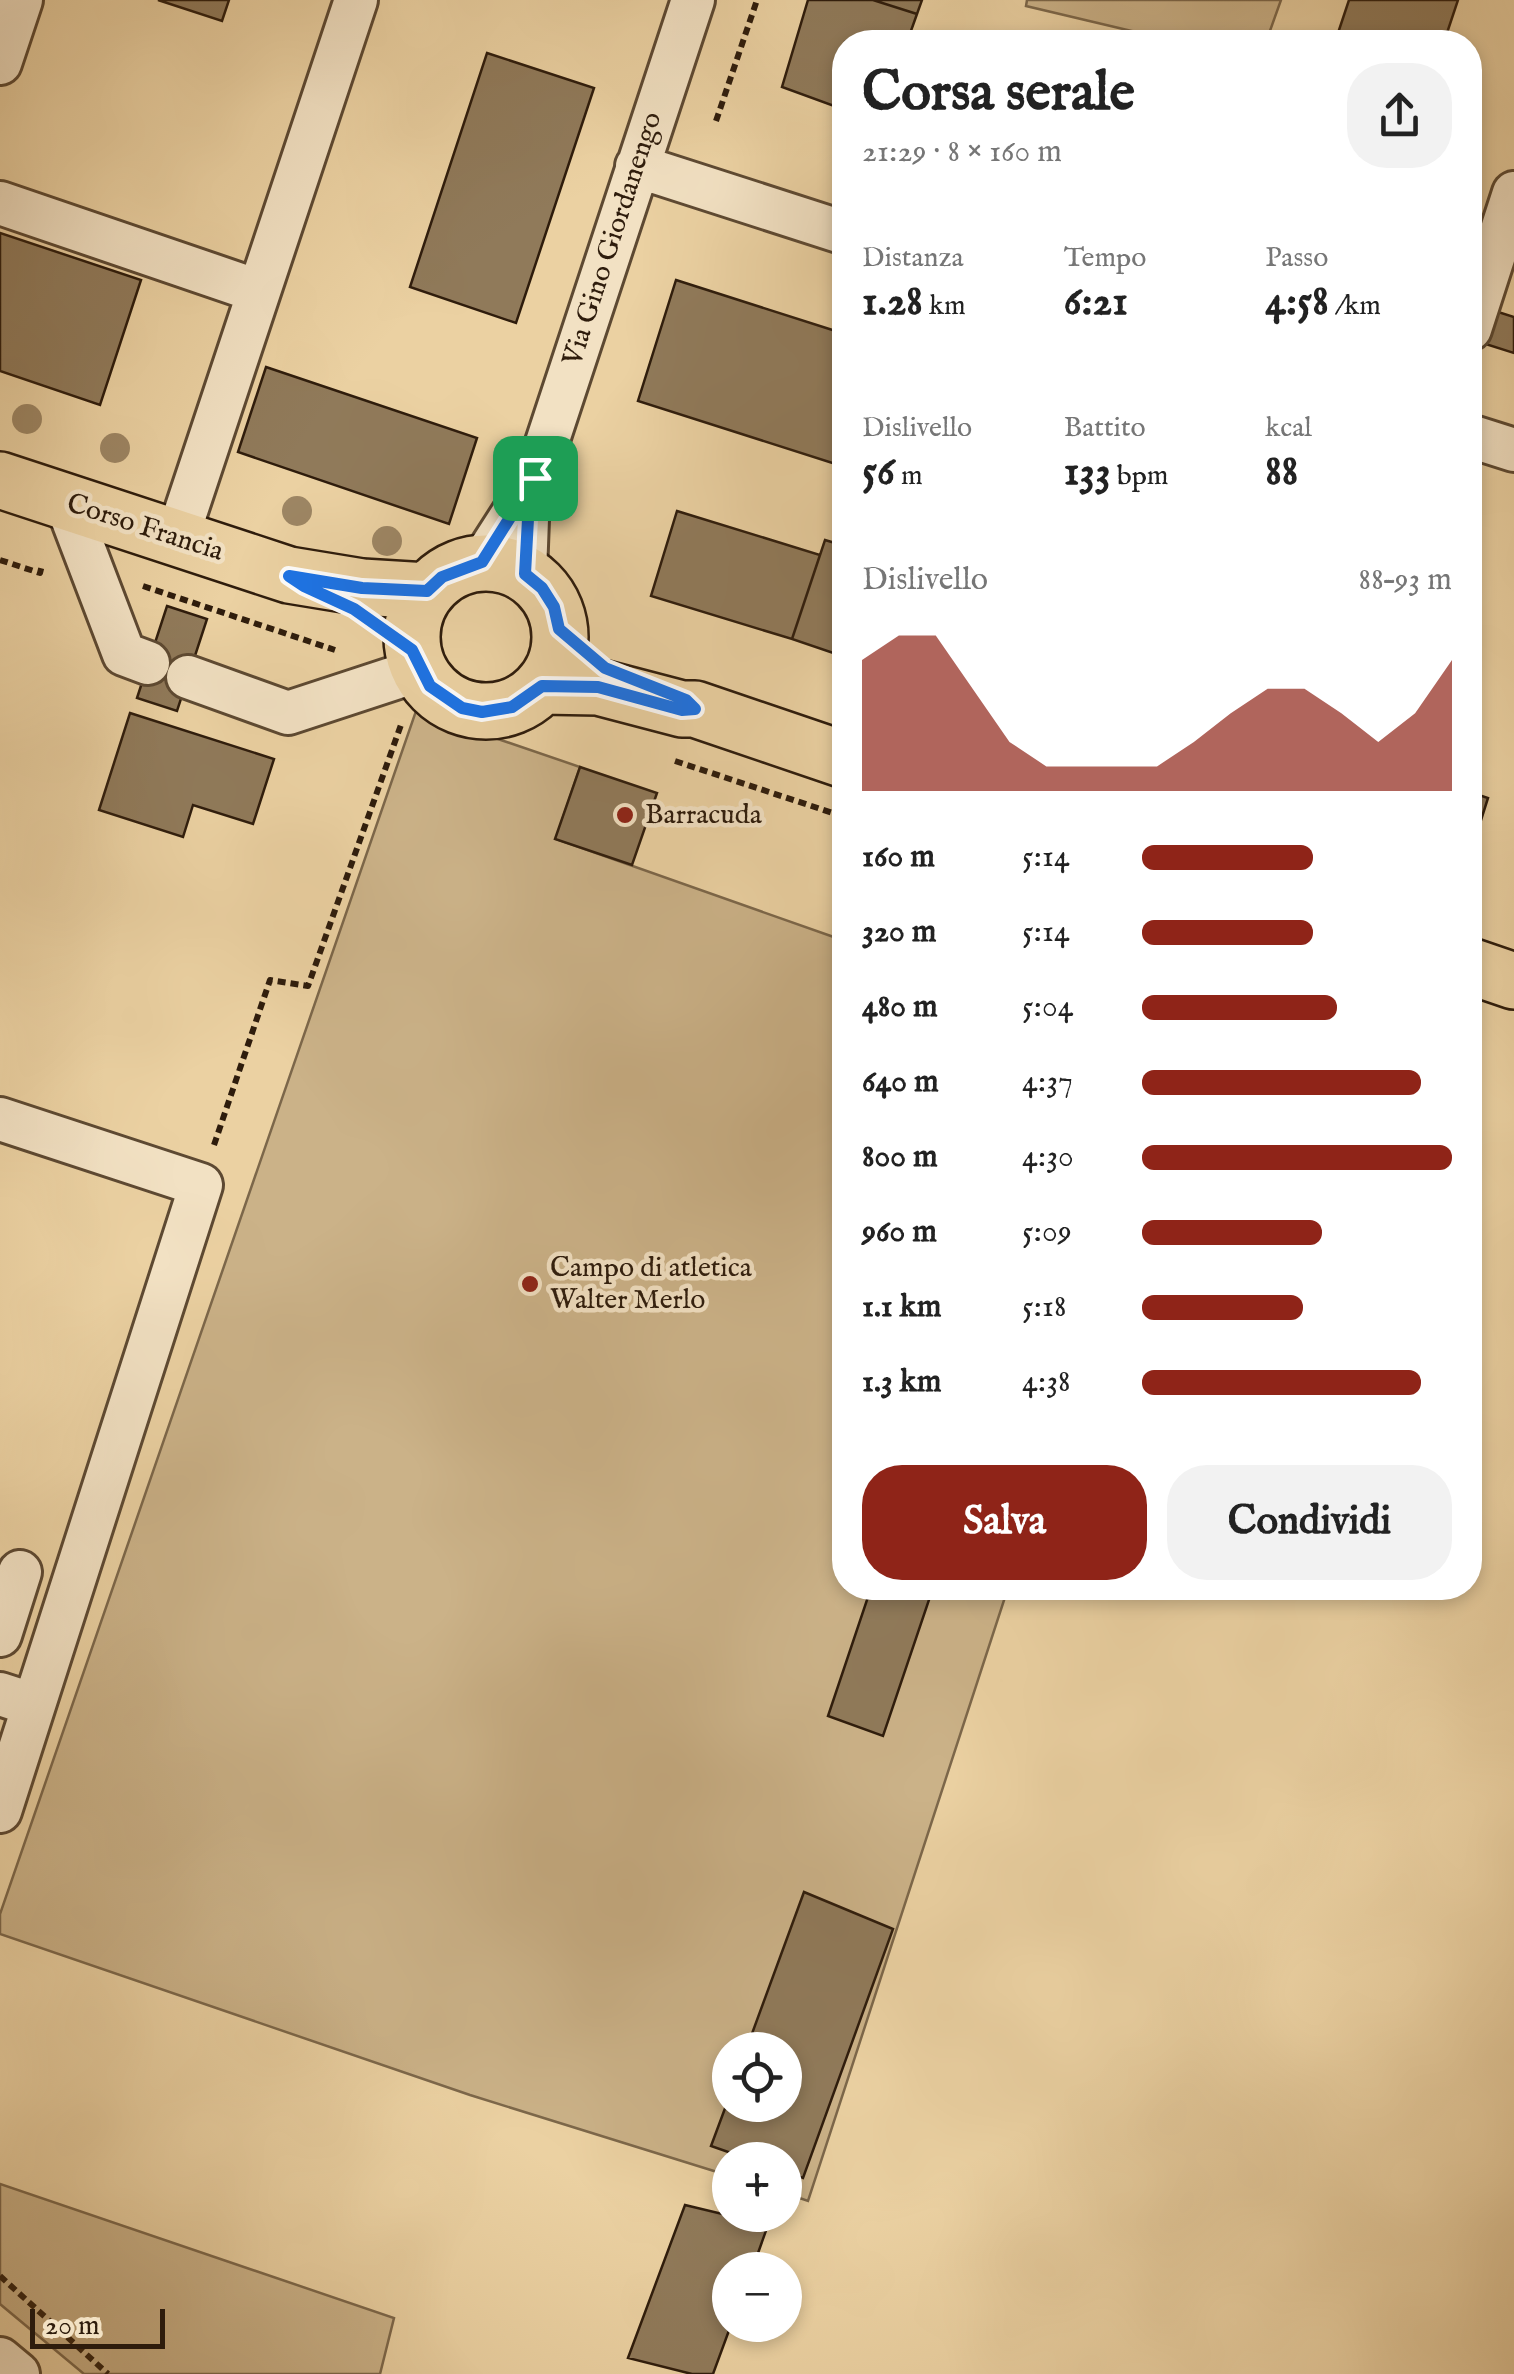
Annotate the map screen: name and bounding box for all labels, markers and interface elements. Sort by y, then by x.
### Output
text: Corsa serale [862,59,1135,129]
button: share [1347,63,1452,168]
street label: Via Gino Giordanengo [555,108,671,371]
text: 21:29 · 8 × 160 m [862,132,1062,173]
text: Distanza [862,241,964,276]
text: Tempo [1064,241,1146,276]
text: Passo [1265,241,1328,276]
text: 1.28 [862,276,923,329]
text: 6:21 [1064,276,1128,329]
text: 4:58 [1265,276,1329,329]
text: km [923,289,966,324]
text: /km [1329,289,1381,324]
text: Dislivello [862,411,972,446]
text: Battito [1064,411,1146,446]
text: kcal [1265,411,1312,446]
pin [493,436,578,521]
text: 56 [862,446,895,499]
text: 133 [1064,446,1111,499]
text: 88 [1265,446,1298,499]
icon: arrive [508,451,563,506]
text: m [895,459,923,494]
text: bpm [1111,459,1169,494]
street label: Corso Francia [62,486,229,570]
text: Dislivello [862,560,988,601]
text: 88–93 m [1359,560,1452,601]
place label: Barracuda [645,798,763,833]
marker: Barracuda [614,804,636,826]
text: 160 m [862,837,935,878]
text: 5:14 [1022,837,1070,878]
text: 320 m [862,912,936,953]
text: 5:14 [1022,912,1070,953]
text: 480 m [862,987,938,1028]
text: 5:04 [1022,987,1073,1028]
text: 640 m [862,1062,939,1103]
text: 4:37 [1022,1062,1073,1103]
text: 800 m [862,1137,938,1178]
text: 4:30 [1022,1137,1074,1178]
text: 960 m [862,1212,937,1253]
text: 5:09 [1022,1212,1072,1253]
place label: Campo di atletica Walter Merlo [550,1251,753,1318]
marker: Campo di atletica Walter Merlo [519,1273,541,1295]
text: 1.1 km [862,1287,942,1328]
text: 5:18 [1022,1287,1067,1328]
text: 1.3 km [862,1362,942,1403]
text: 4:38 [1022,1362,1071,1403]
button: Salva [862,1465,1147,1580]
button: Condividi [1167,1465,1452,1580]
map controls [712,2032,802,2342]
button: locate [712,2032,802,2122]
button: + [712,2142,802,2232]
button: − [712,2252,802,2342]
scale bar [30,2304,165,2348]
text: 20 m [45,2309,100,2344]

